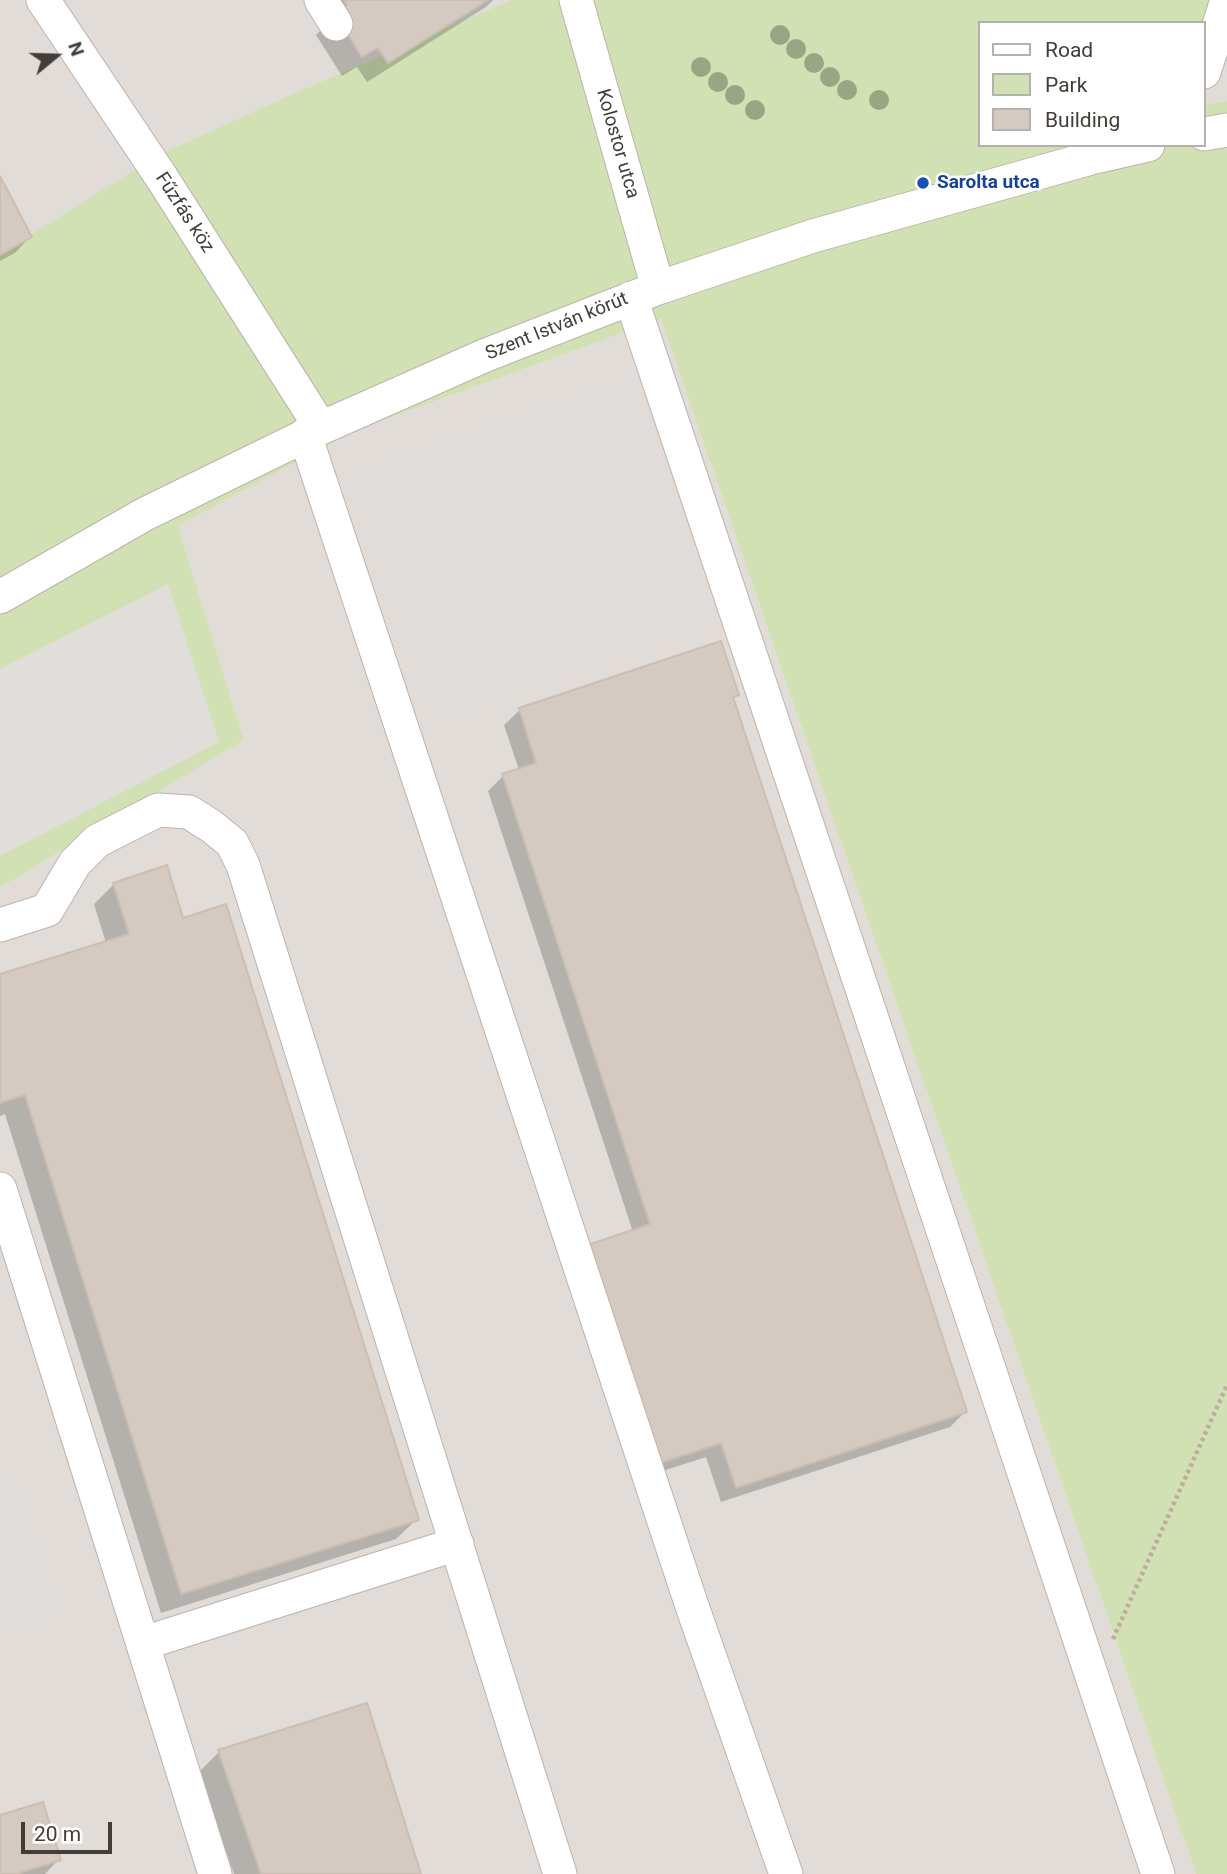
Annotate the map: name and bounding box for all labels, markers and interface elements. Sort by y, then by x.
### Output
north arrow [21,21,91,91]
legend [978,21,1206,147]
text: Road [1045,38,1093,62]
text: N [63,39,89,59]
text: Park [1045,73,1087,97]
street label: Kolostor utca [591,87,643,201]
text: Building [1045,108,1120,132]
street label: Fűzfás köz [150,168,218,258]
place label: Sarolta utca [937,172,1040,194]
marker: Sarolta utca [915,175,931,191]
street label: Szent István körút [483,288,631,366]
scale bar [24,1808,116,1852]
text: 20 m [34,1822,81,1846]

